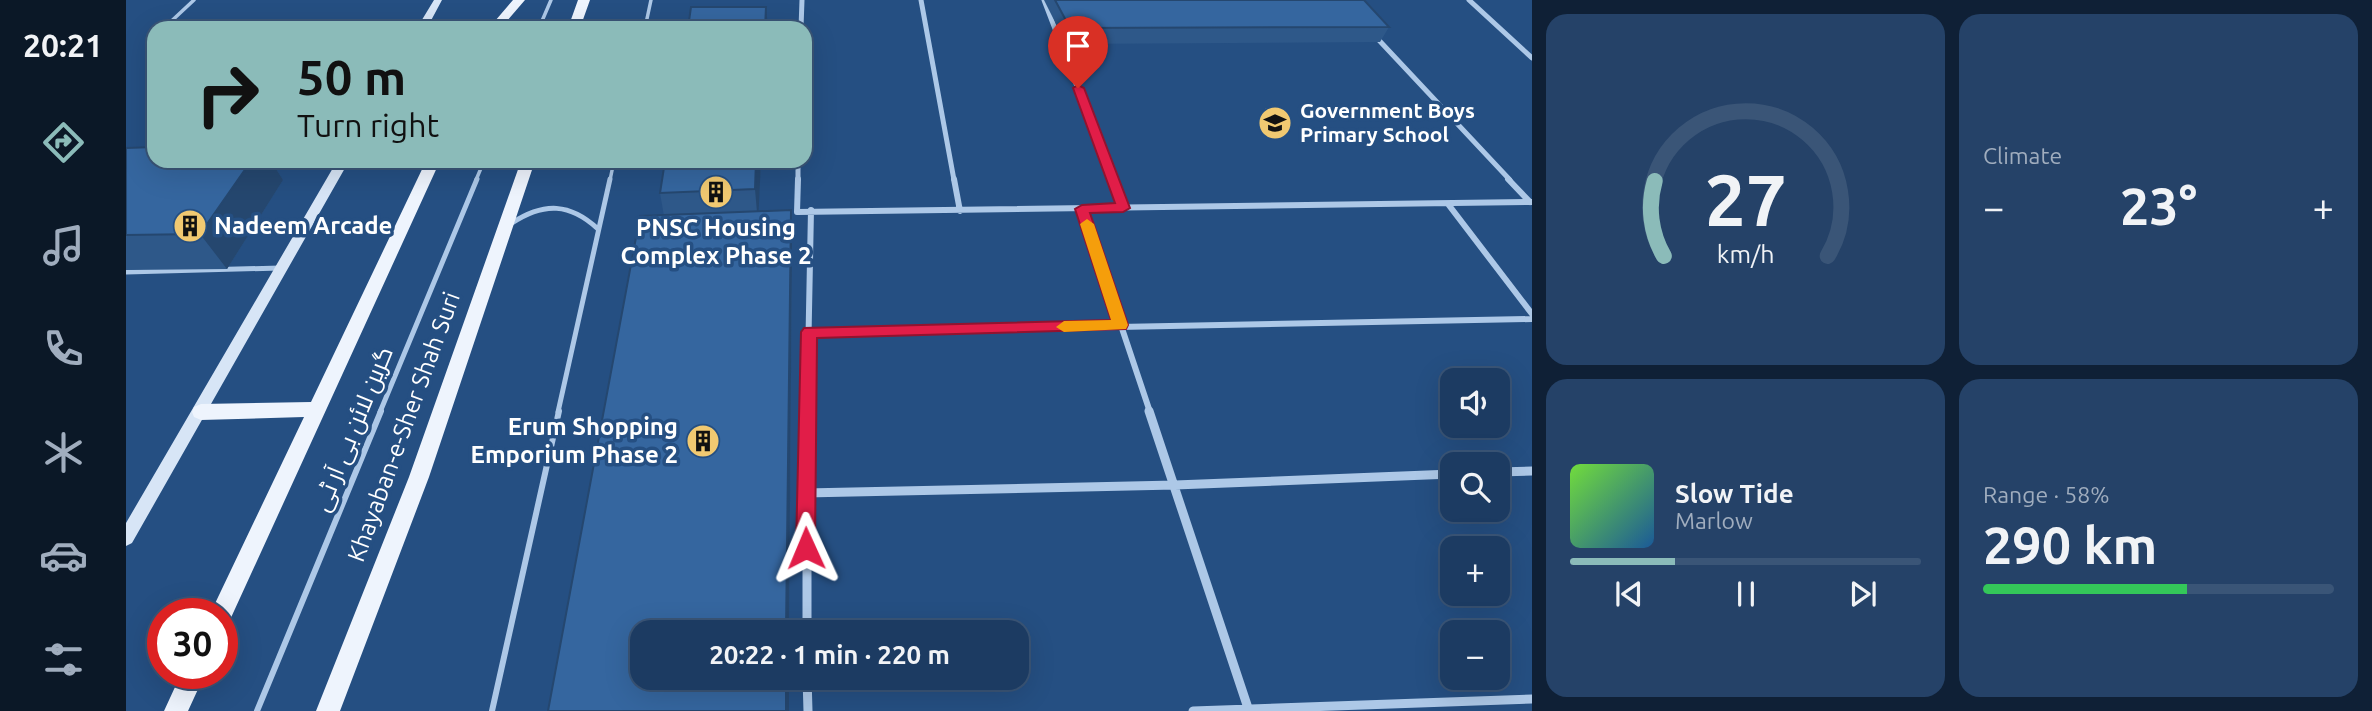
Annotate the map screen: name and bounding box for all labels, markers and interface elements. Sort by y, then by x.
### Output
pin [1048,16,1108,88]
text: 20:21 [23,27,103,63]
icon: arrive [1059,27,1097,65]
icon: right [182,49,273,140]
text: 50 m [297,49,406,104]
place label: Government Boys Primary School [1300,98,1475,146]
school or university icon: Government Boys Primary School [1256,104,1294,142]
text: Turn right [297,107,439,143]
icon: directions [39,118,88,167]
text: Climate [1983,143,2062,168]
text: 27 [1704,158,1787,240]
building icon: PNSC Housing Complex Phase 2 [697,173,735,211]
text: 23° [2120,177,2197,235]
text: − [1983,186,2004,228]
text: + [2313,186,2334,228]
building icon: Nadeem Arcade [171,207,209,245]
place label: Nadeem Arcade [214,212,392,239]
place label: PNSC Housing Complex Phase 2 [620,214,812,269]
icon: music [39,221,88,270]
text: km/h [1717,239,1774,267]
street label: Khayaban-e-Sher Shah Suri [342,288,465,565]
icon: phone [39,324,88,373]
street label: گرین لائن بی آر ٹی [307,343,399,515]
map controls [1440,368,1510,690]
button: sound [1440,368,1510,438]
place label: Erum Shopping Emporium Phase 2 [471,413,678,468]
building icon: Erum Shopping Emporium Phase 2 [684,422,722,460]
icon: climate [39,428,88,477]
button: search [1440,452,1510,522]
text: Slow Tide [1675,479,1794,508]
text: Range · 58% [1983,482,2110,507]
text: Marlow [1675,508,1753,533]
position arrow [769,511,843,585]
text: 290 km [1983,516,2157,574]
icon: car [39,531,88,580]
button: + [1440,536,1510,606]
icon: previous [1610,575,1648,613]
icon: pause [1727,575,1765,613]
icon: next [1844,575,1882,613]
speed limit sign: 30 [147,598,238,689]
button: − [1440,620,1510,690]
icon: filters [39,635,88,684]
text: 20:22 · 1 min · 220 m [709,640,950,669]

